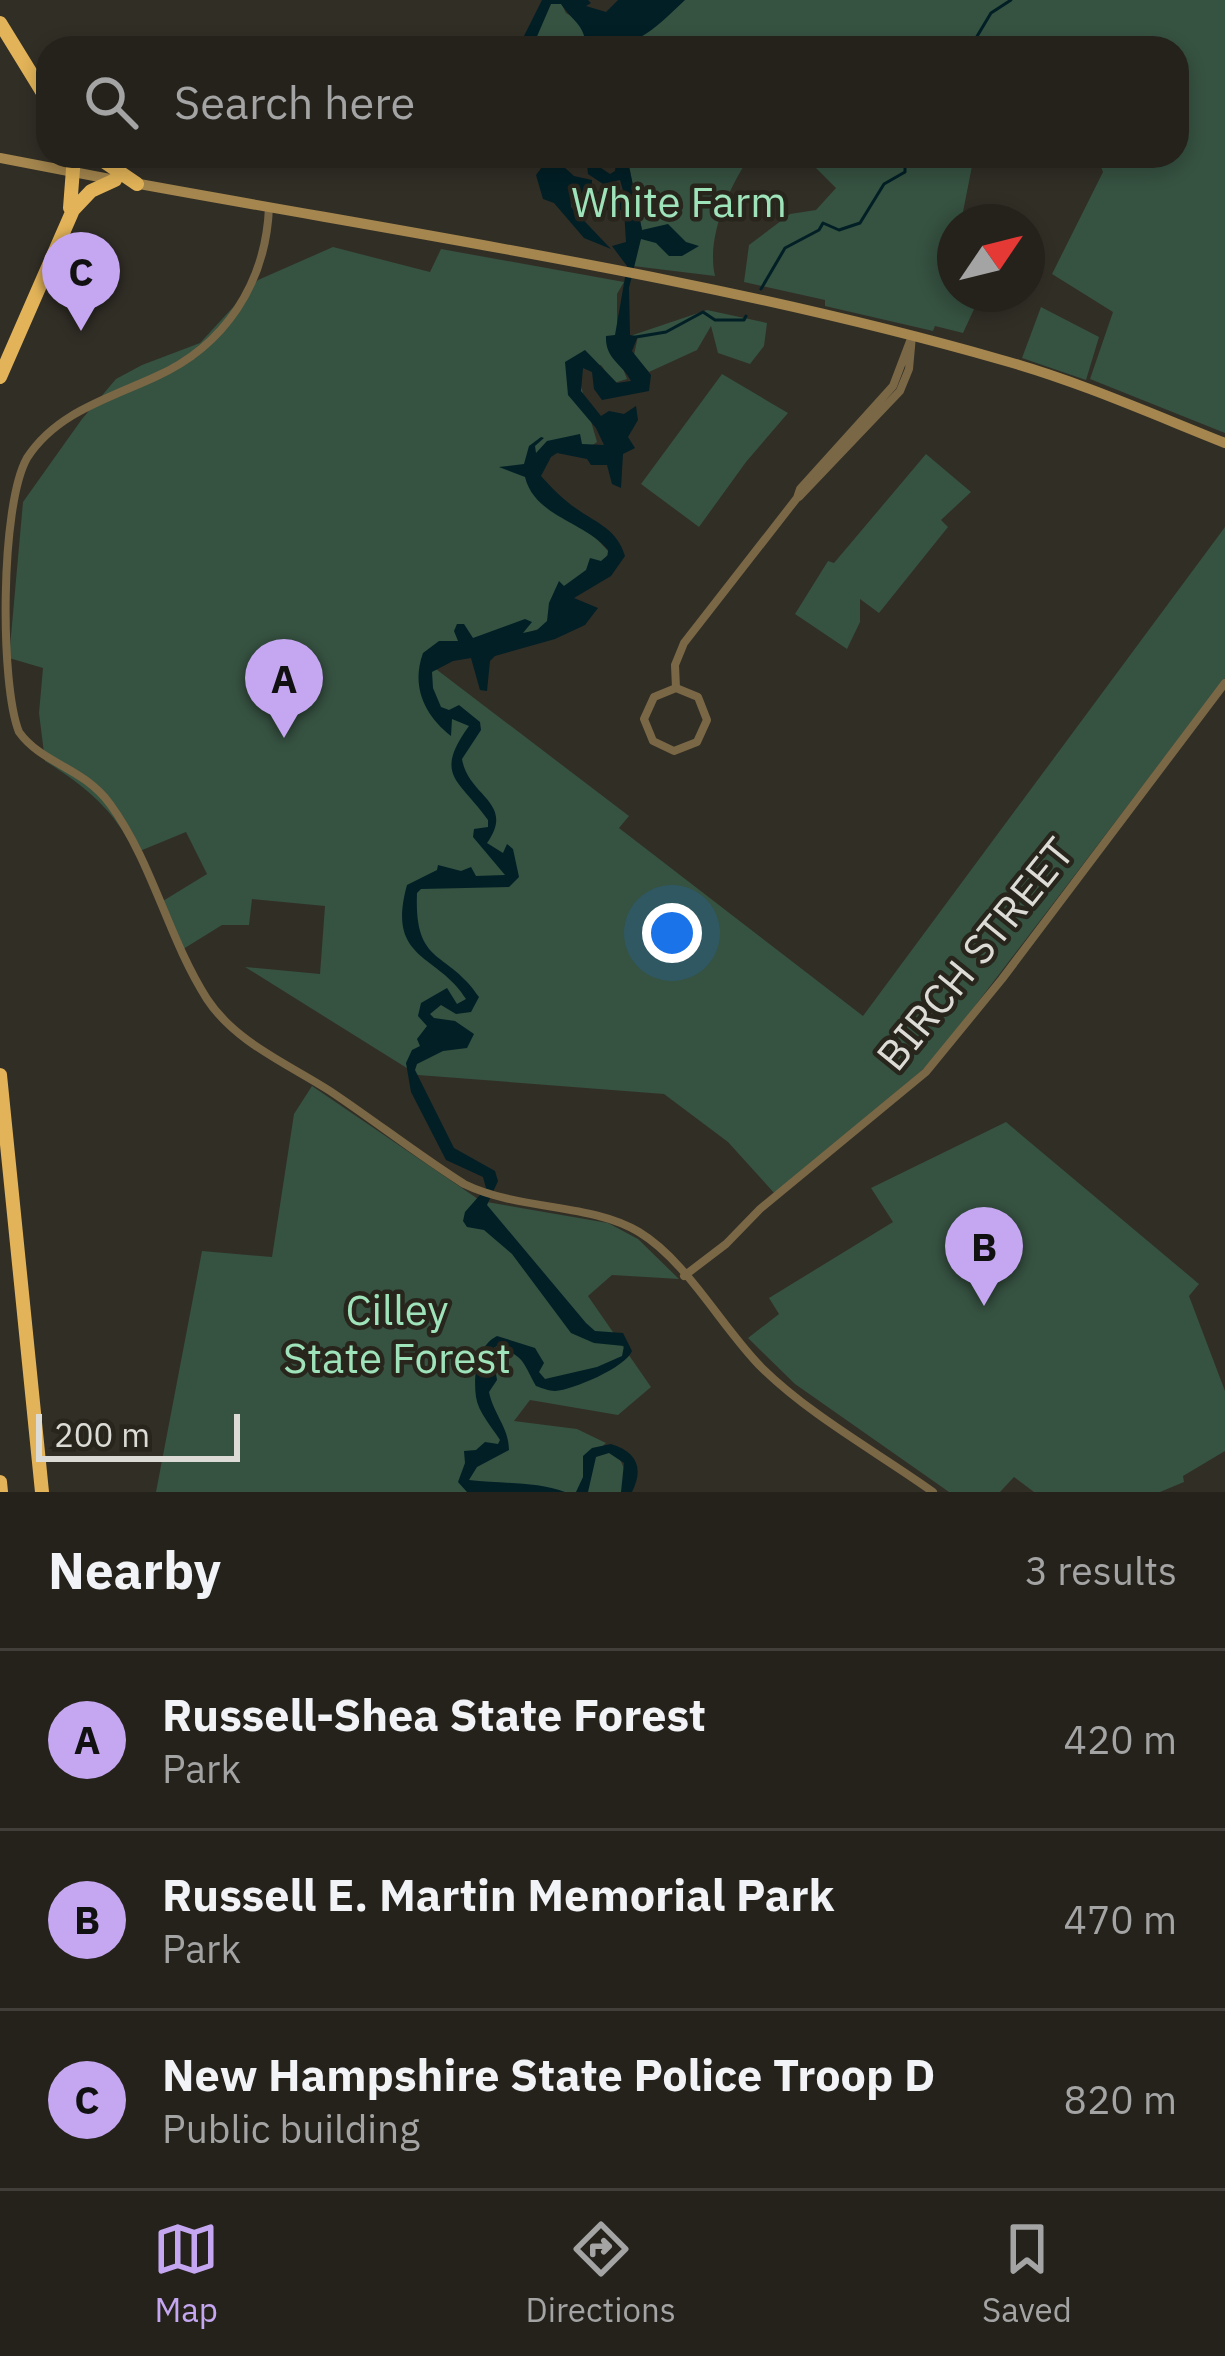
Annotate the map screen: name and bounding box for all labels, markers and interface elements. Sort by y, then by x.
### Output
search box [36,36,1189,168]
icon: search [78,69,144,135]
text: Search here [174,73,415,131]
park label: White Farm [571,174,787,229]
north arrow [937,204,1045,312]
pin: C [42,232,120,331]
pin: A [245,639,323,738]
street label: BIRCH STREET [864,826,1085,1081]
your location [642,903,702,963]
pin: B [945,1207,1023,1306]
park label: Cilley State Forest [283,1282,511,1385]
scale bar [36,1408,240,1461]
text: 200 m [54,1413,150,1456]
text: Nearby [48,1537,221,1603]
text: 3 results [1025,1545,1177,1596]
text: Russell-Shea State Forest [162,1685,706,1743]
text: A [74,1714,100,1765]
text: 420 m [1064,1714,1177,1765]
text: Park [162,1743,241,1794]
text: Russell E. Martin Memorial Park [162,1865,835,1923]
text: B [74,1894,100,1945]
text: 470 m [1064,1894,1177,1945]
text: Park [162,1923,241,1974]
text: New Hampshire State Police Troop D [162,2045,935,2103]
text: C [74,2074,100,2125]
text: 820 m [1064,2074,1177,2125]
text: Public building [162,2103,420,2154]
tab: Map [153,2216,219,2331]
tab: Directions [526,2216,676,2331]
tab: Saved [982,2216,1072,2331]

